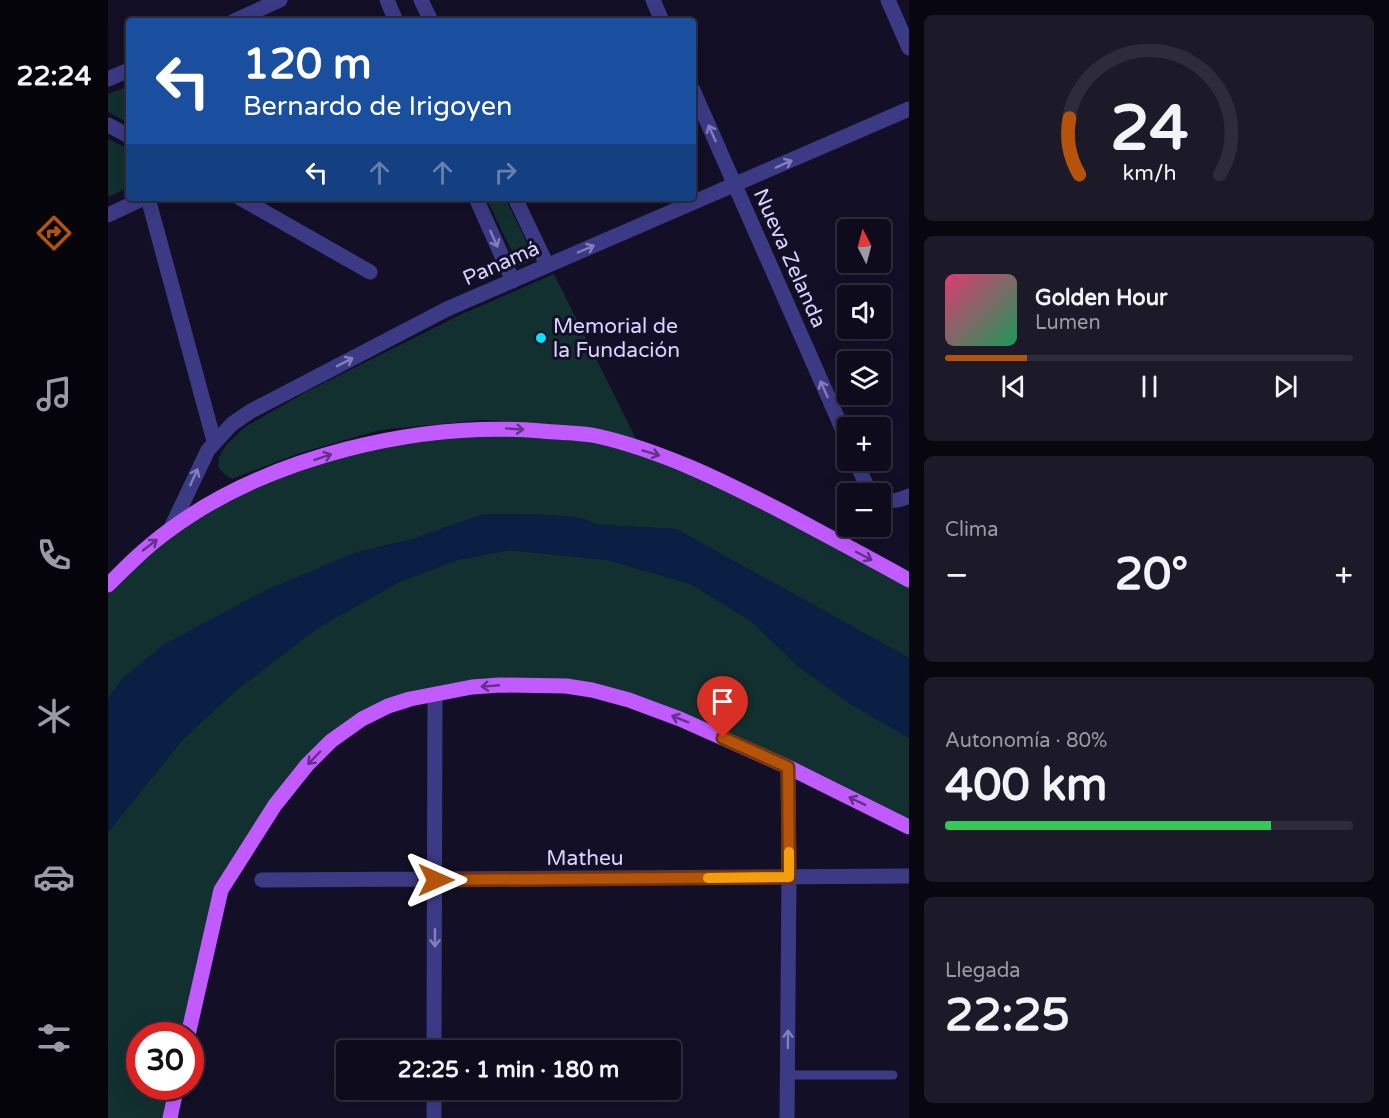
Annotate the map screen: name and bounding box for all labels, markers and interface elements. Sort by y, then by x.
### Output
text: 120 m [243,39,372,90]
icon: left [144,42,222,120]
text: 22:24 [17,60,91,93]
text: Bernardo de Irigoyen [243,90,512,123]
text: 24 [1110,92,1188,167]
one-way arrow [706,125,717,143]
icon: left [300,156,333,189]
icon: ahead [363,156,396,189]
icon: ahead [426,156,459,189]
icon: right [489,156,522,189]
one-way arrow [774,158,793,169]
text: km/h [1122,160,1176,186]
street label: Nueva Zelanda [748,185,831,332]
icon: directions [33,212,75,254]
north arrow [837,219,891,273]
map controls [837,219,891,537]
one-way arrow [489,230,500,248]
street label: Panamá [459,236,543,291]
one-way arrow [576,243,594,254]
button: sound [837,285,891,339]
text: Golden Hour [1035,285,1167,311]
text: Lumen [1035,311,1101,335]
place label: Memorial de la Fundación [553,314,680,363]
marker: Memorial de la Fundación [534,331,548,345]
button: layers [837,351,891,405]
one-way arrow [336,356,354,367]
icon: previous [997,370,1030,403]
icon: pause [1133,370,1166,403]
icon: next [1269,370,1302,403]
icon: music [33,373,75,415]
one-way arrow [818,380,829,398]
button: + [837,417,891,471]
one-way arrow [504,424,524,435]
one-way arrow [641,448,660,459]
one-way arrow [313,451,332,462]
one-way arrow [189,468,201,486]
button: − [837,483,891,537]
text: Clima [945,518,998,542]
icon: phone [33,534,75,576]
one-way arrow [142,539,158,552]
text: 20° [1115,548,1188,602]
one-way arrow [855,551,873,562]
text: − [945,556,969,595]
text: + [1334,556,1353,595]
pin [697,676,748,738]
one-way arrow [480,681,500,692]
icon: arrive [706,685,739,718]
icon: climate [33,695,75,737]
one-way arrow [671,713,689,724]
text: Autonomía · 80% [945,729,1107,753]
one-way arrow [307,750,321,765]
text: 400 km [945,759,1107,813]
one-way arrow [848,795,866,806]
street label: Matheu [546,846,624,871]
position arrow [404,848,468,912]
icon: car [33,856,75,898]
one-way arrow [429,928,441,948]
text: Llegada [945,959,1021,983]
text: 22:25 [945,989,1070,1043]
icon: filters [33,1017,75,1059]
speed limit sign: 30 [126,1022,204,1100]
one-way arrow [782,1029,794,1049]
text: 22:25 · 1 min · 180 m [398,1057,619,1083]

